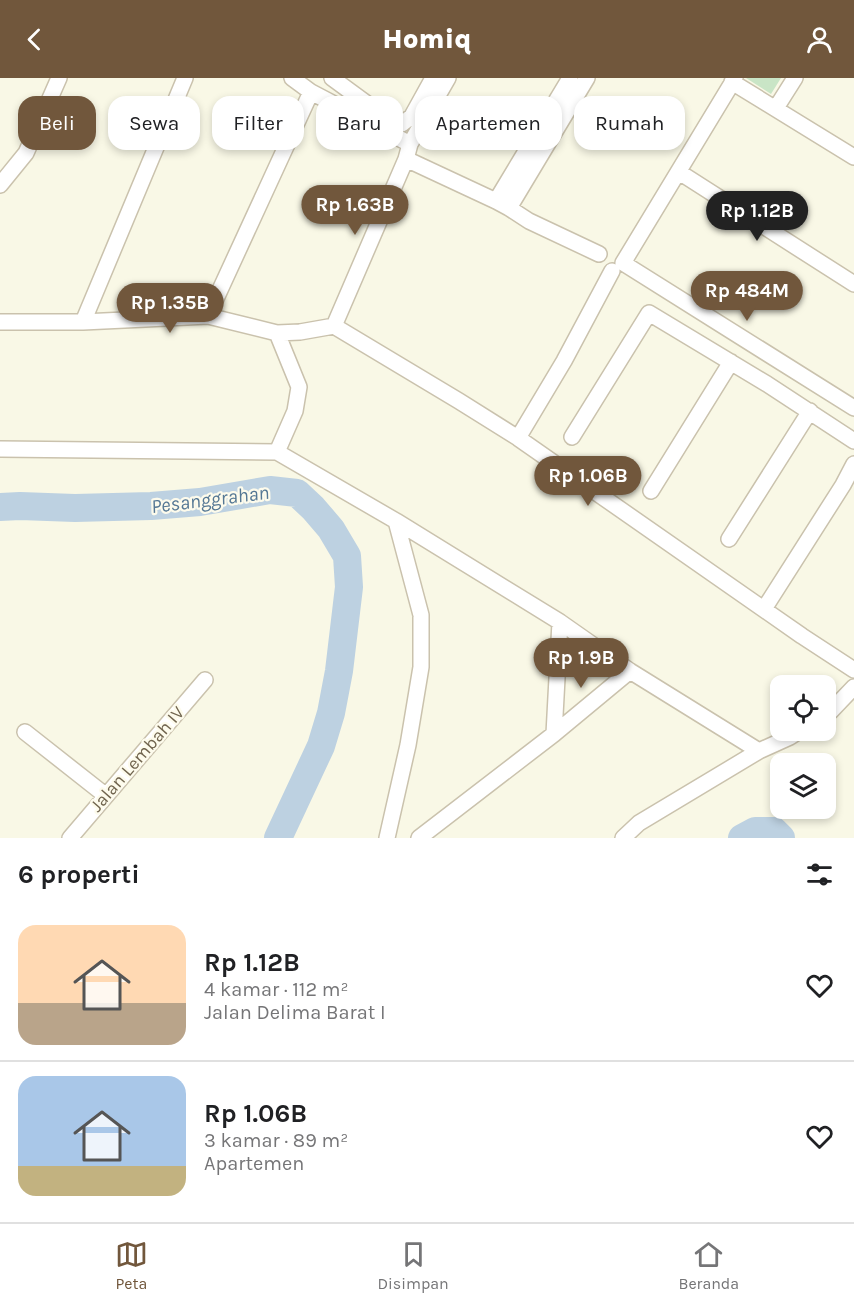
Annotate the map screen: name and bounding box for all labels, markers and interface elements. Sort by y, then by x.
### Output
icon: back [18,23,51,56]
text: Homiq [383,23,471,55]
icon: person [803,23,836,56]
chip: Beli [18,96,96,150]
chip: Sewa [108,96,200,150]
chip: Filter [212,96,304,150]
chip: Baru [316,96,403,150]
chip: Apartemen [415,96,562,150]
chip: Rumah [574,96,685,150]
pin: Rp 1.63B [293,185,417,236]
pin: Rp 1.12B [695,191,819,242]
text: Rp 1.63B [315,193,395,216]
text: Rp 1.12B [720,199,794,222]
pin: Rp 484M [692,271,802,322]
text: Rp 484M [705,279,789,302]
pin: Rp 1.35B [108,283,232,334]
text: Rp 1.35B [131,291,209,314]
pin: Rp 1.06B [526,456,650,507]
text: Rp 1.06B [548,464,628,487]
water label: Pesanggrahan [150,481,270,518]
pin: Rp 1.9B [526,638,636,689]
text: Rp 1.9B [548,646,614,669]
map controls [770,675,836,819]
button: locate [770,675,836,741]
street label: Jalan Lembah IV [85,702,189,816]
button: layers [770,753,836,819]
icon: filters [803,858,836,891]
text: 6 properti [18,859,140,890]
text: Rp 1.12B [204,947,300,978]
icon: home [66,949,138,1021]
icon: heart [803,969,836,1002]
text: 4 kamar · 112 m² [204,978,349,1001]
text: Jalan Delima Barat I [204,1001,386,1024]
text: Rp 1.06B [204,1098,307,1129]
icon: home [66,1100,138,1172]
icon: heart [803,1120,836,1153]
text: 3 kamar · 89 m² [204,1129,348,1152]
text: Apartemen [204,1152,304,1175]
tab: Peta [115,1238,148,1293]
tab: Disimpan [377,1238,449,1293]
tab: Beranda [678,1238,739,1293]

